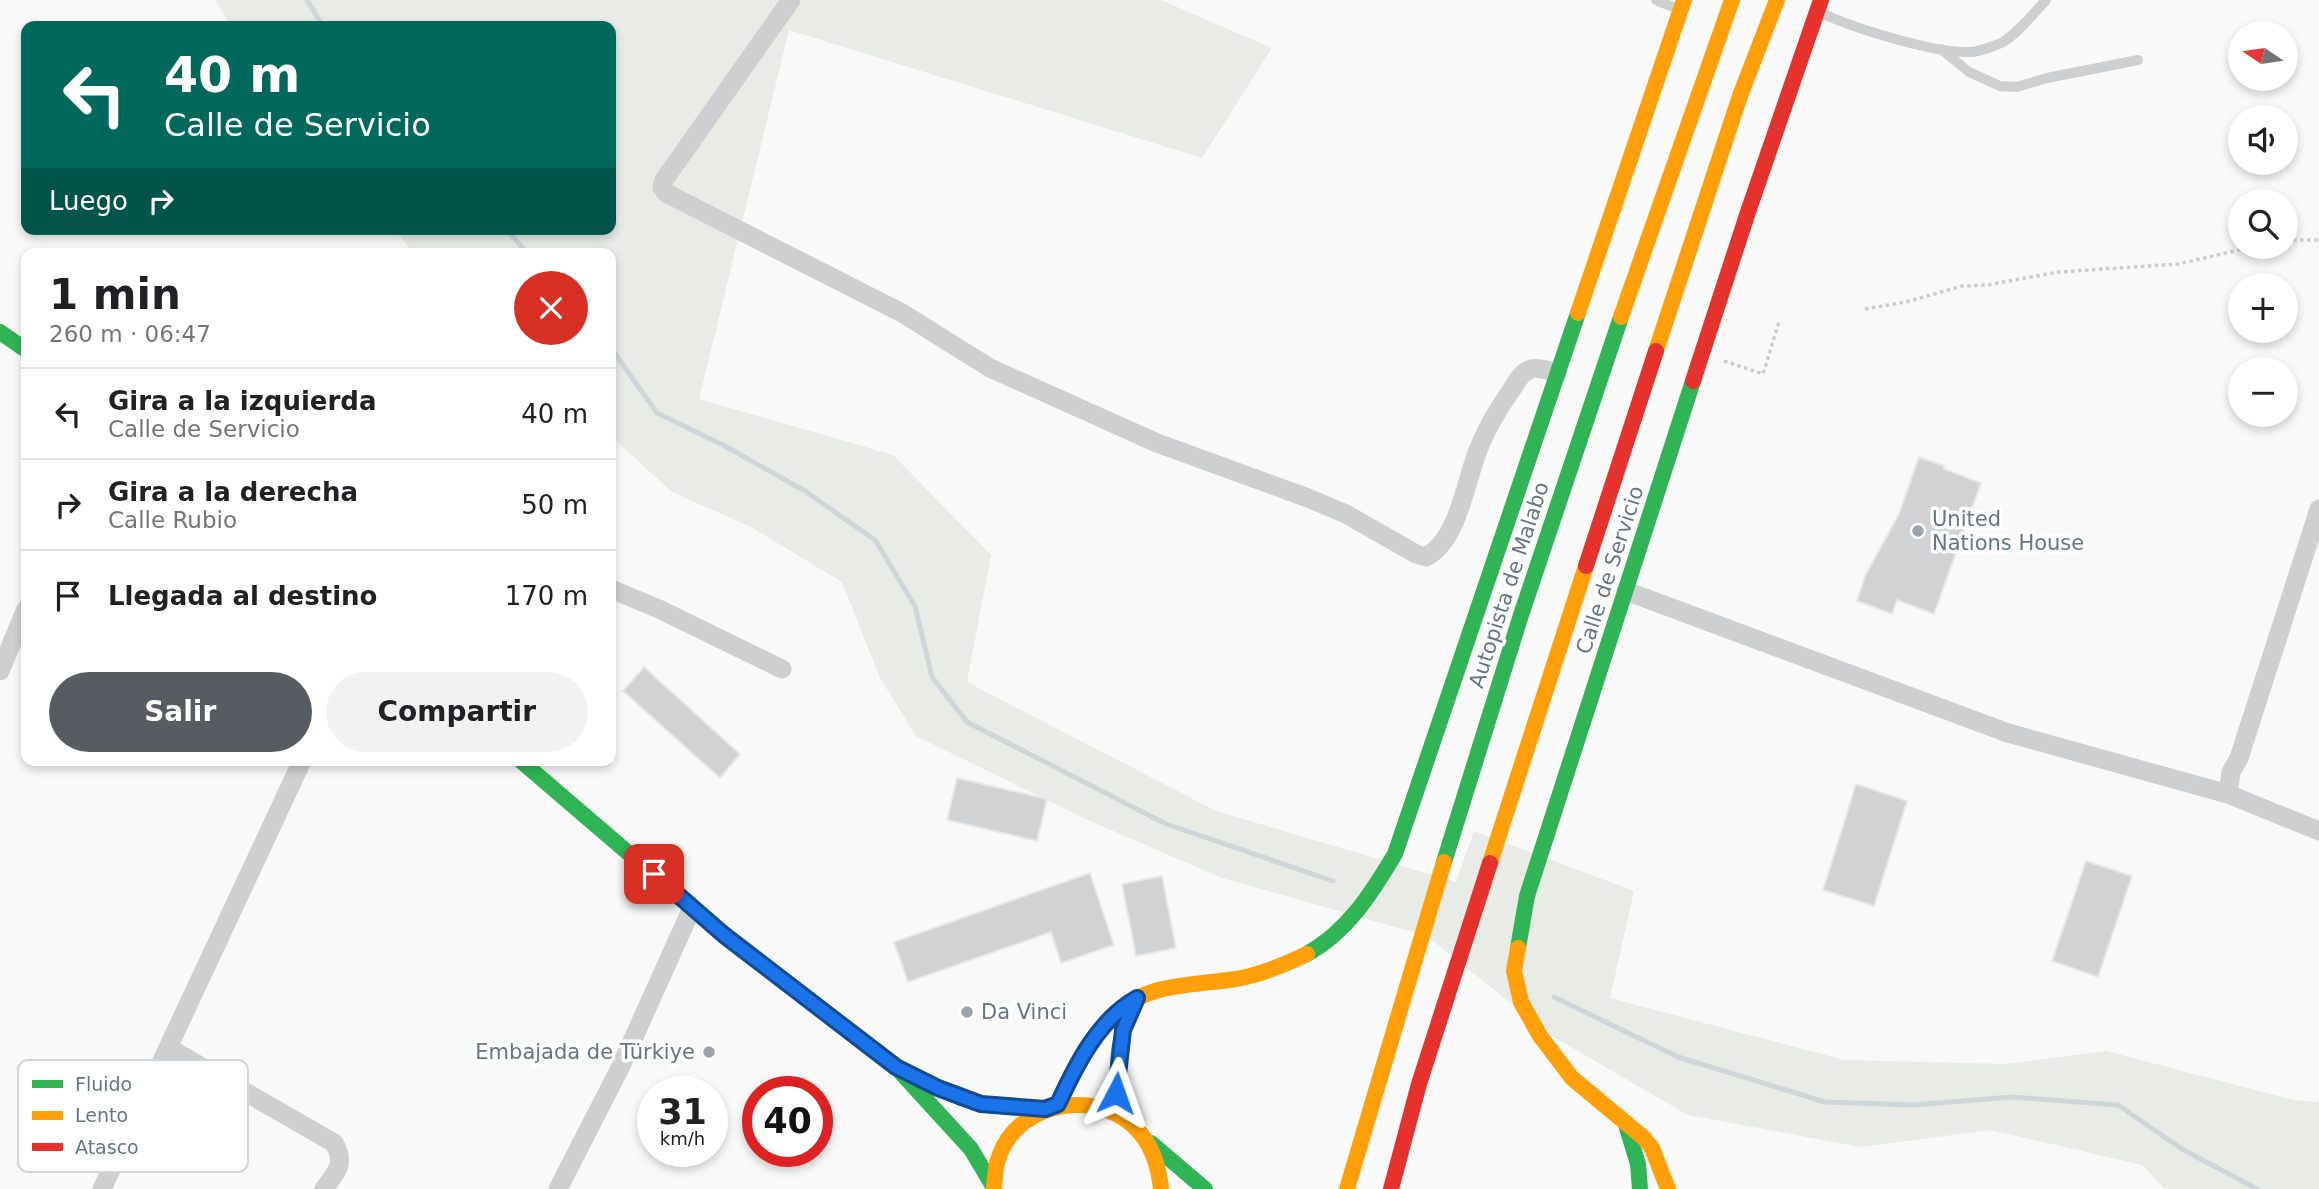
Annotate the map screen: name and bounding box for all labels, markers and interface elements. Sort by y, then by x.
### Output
north arrow [2228,21,2298,91]
map controls [2228,21,2298,427]
text: 40 m [164,47,300,104]
icon: left [49,49,140,140]
button: sound [2228,105,2298,175]
text: Calle de Servicio [164,106,431,144]
icon: right [142,182,180,220]
text: Luego [49,186,128,216]
button: search [2228,189,2298,259]
text: 1 min [49,270,181,319]
button: close [514,271,588,345]
button: + [2228,273,2298,343]
text: 260 m · 06:47 [49,321,211,347]
button: − [2228,357,2298,427]
text: Gira a la izquierda [108,386,376,416]
icon: left [49,395,87,433]
text: 40 m [521,399,588,429]
text: Calle de Servicio [108,416,300,442]
text: Gira a la derecha [108,477,358,507]
street label: Autopista de Malabo [1464,479,1554,691]
street label: Calle de Servicio [1572,483,1648,657]
icon: right [49,486,87,524]
text: 50 m [521,490,588,520]
text: Calle Rubio [108,507,237,533]
place label: United Nations House [1932,507,2084,555]
marker: United Nations House [1910,523,1926,539]
icon: arrive [49,577,87,615]
text: Llegada al destino [108,581,377,611]
text: 170 m [505,581,588,611]
button: Salir [49,672,312,752]
button: Compartir [326,672,588,752]
pin [624,844,684,904]
icon: arrive [635,855,673,893]
place label: Da Vinci [981,1000,1067,1024]
marker: Da Vinci [959,1004,975,1020]
place label: Embajada de Türkiye [475,1040,695,1064]
marker: Embajada de Türkiye [701,1044,717,1060]
position arrow [1079,1056,1153,1130]
legend [18,1060,248,1172]
text: Fluido [75,1073,132,1095]
speed limit sign: 40 [742,1076,833,1167]
text: 31 [658,1092,707,1132]
text: Lento [75,1104,128,1126]
text: km/h [660,1128,705,1149]
text: Atasco [75,1136,139,1158]

